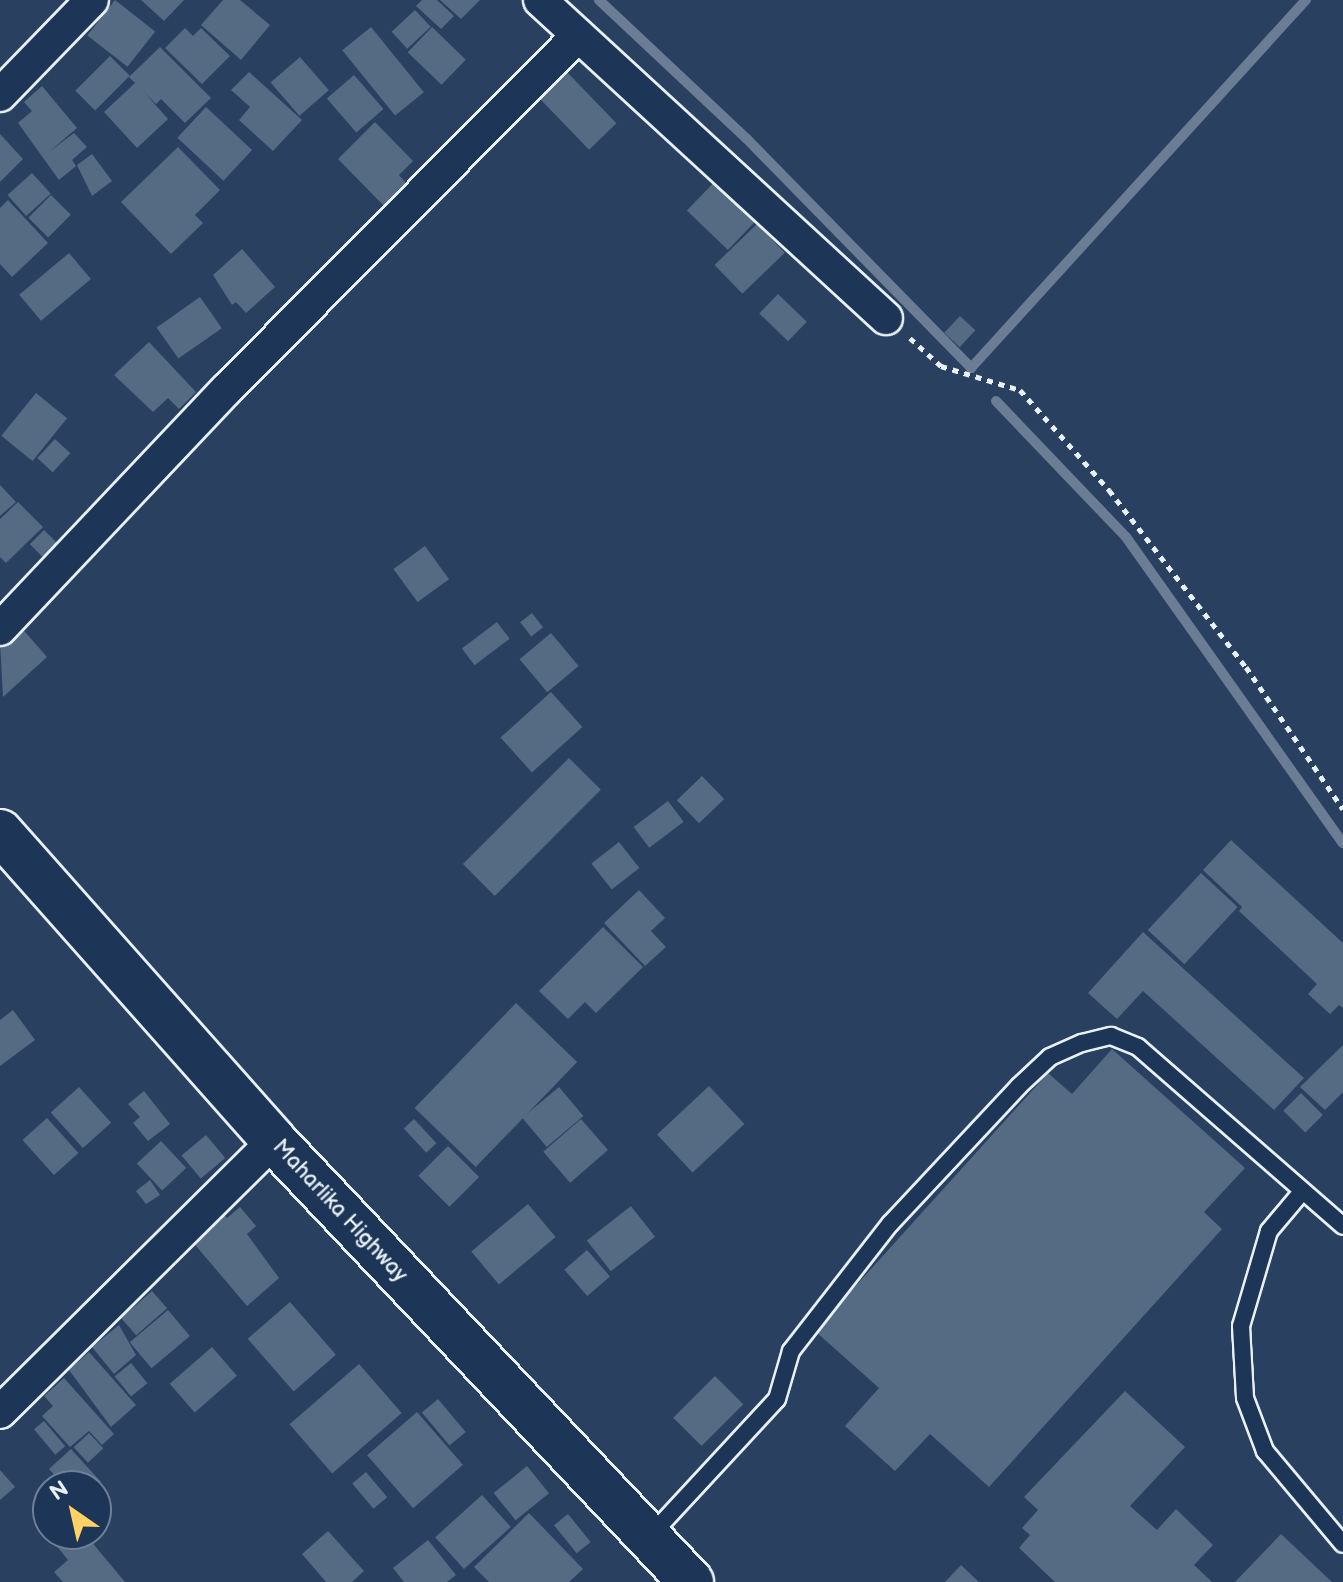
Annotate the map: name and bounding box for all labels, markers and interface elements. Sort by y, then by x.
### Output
street label: Maharlika Highway [267,1134,413,1288]
north arrow [32,1470,112,1550]
text: N [45,1476,74,1507]

